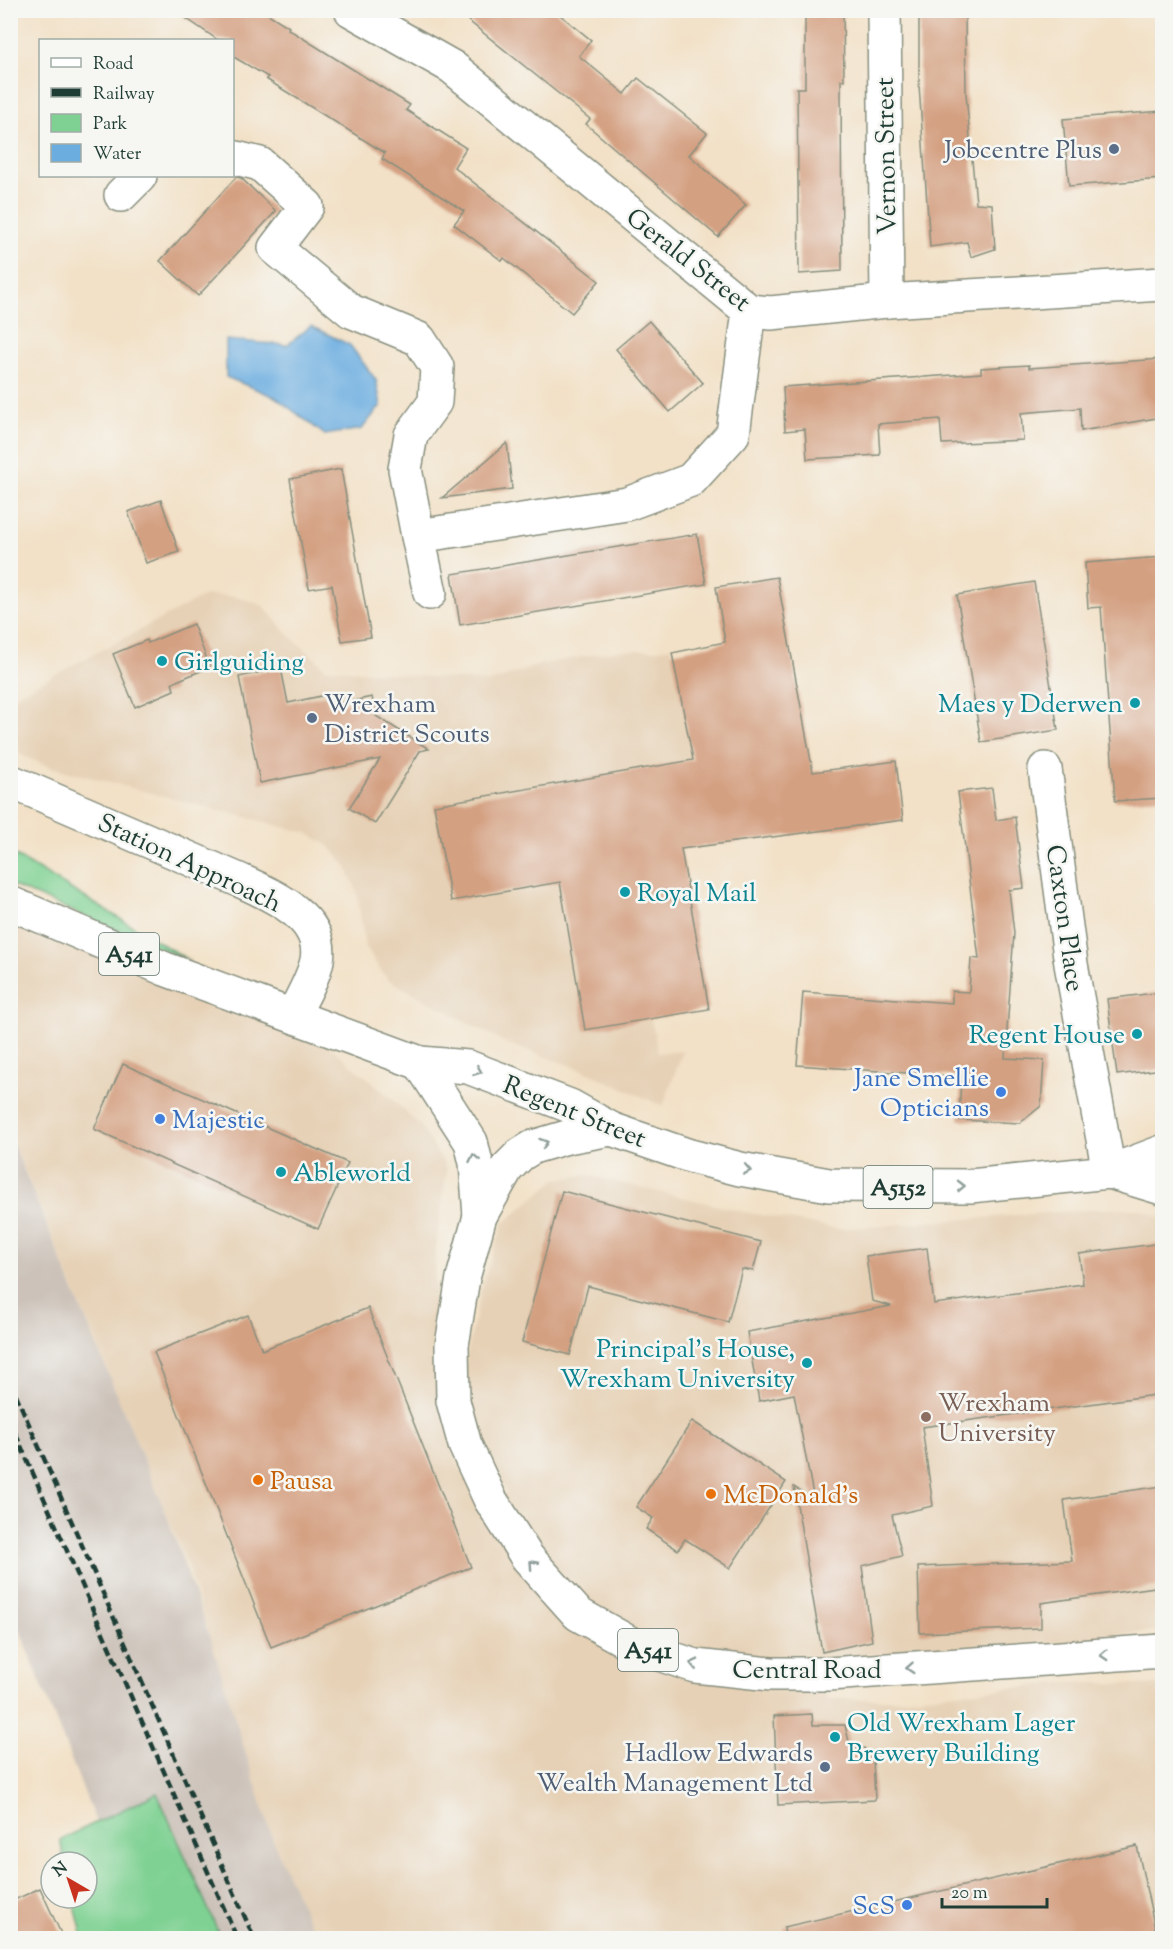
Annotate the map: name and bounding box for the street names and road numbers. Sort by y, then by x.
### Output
street label: Vernon Street [868,77,907,235]
street label: Gerald Street [617,200,758,322]
street label: Station Approach [91,805,287,923]
street label: Caxton Place [1035,842,1092,994]
road number: A541 [99,933,159,975]
street label: Regent Street [497,1068,651,1159]
road number: A5152 [864,1166,932,1208]
road number: A541 [618,1629,678,1671]
street label: Central Road [732,1653,882,1690]

